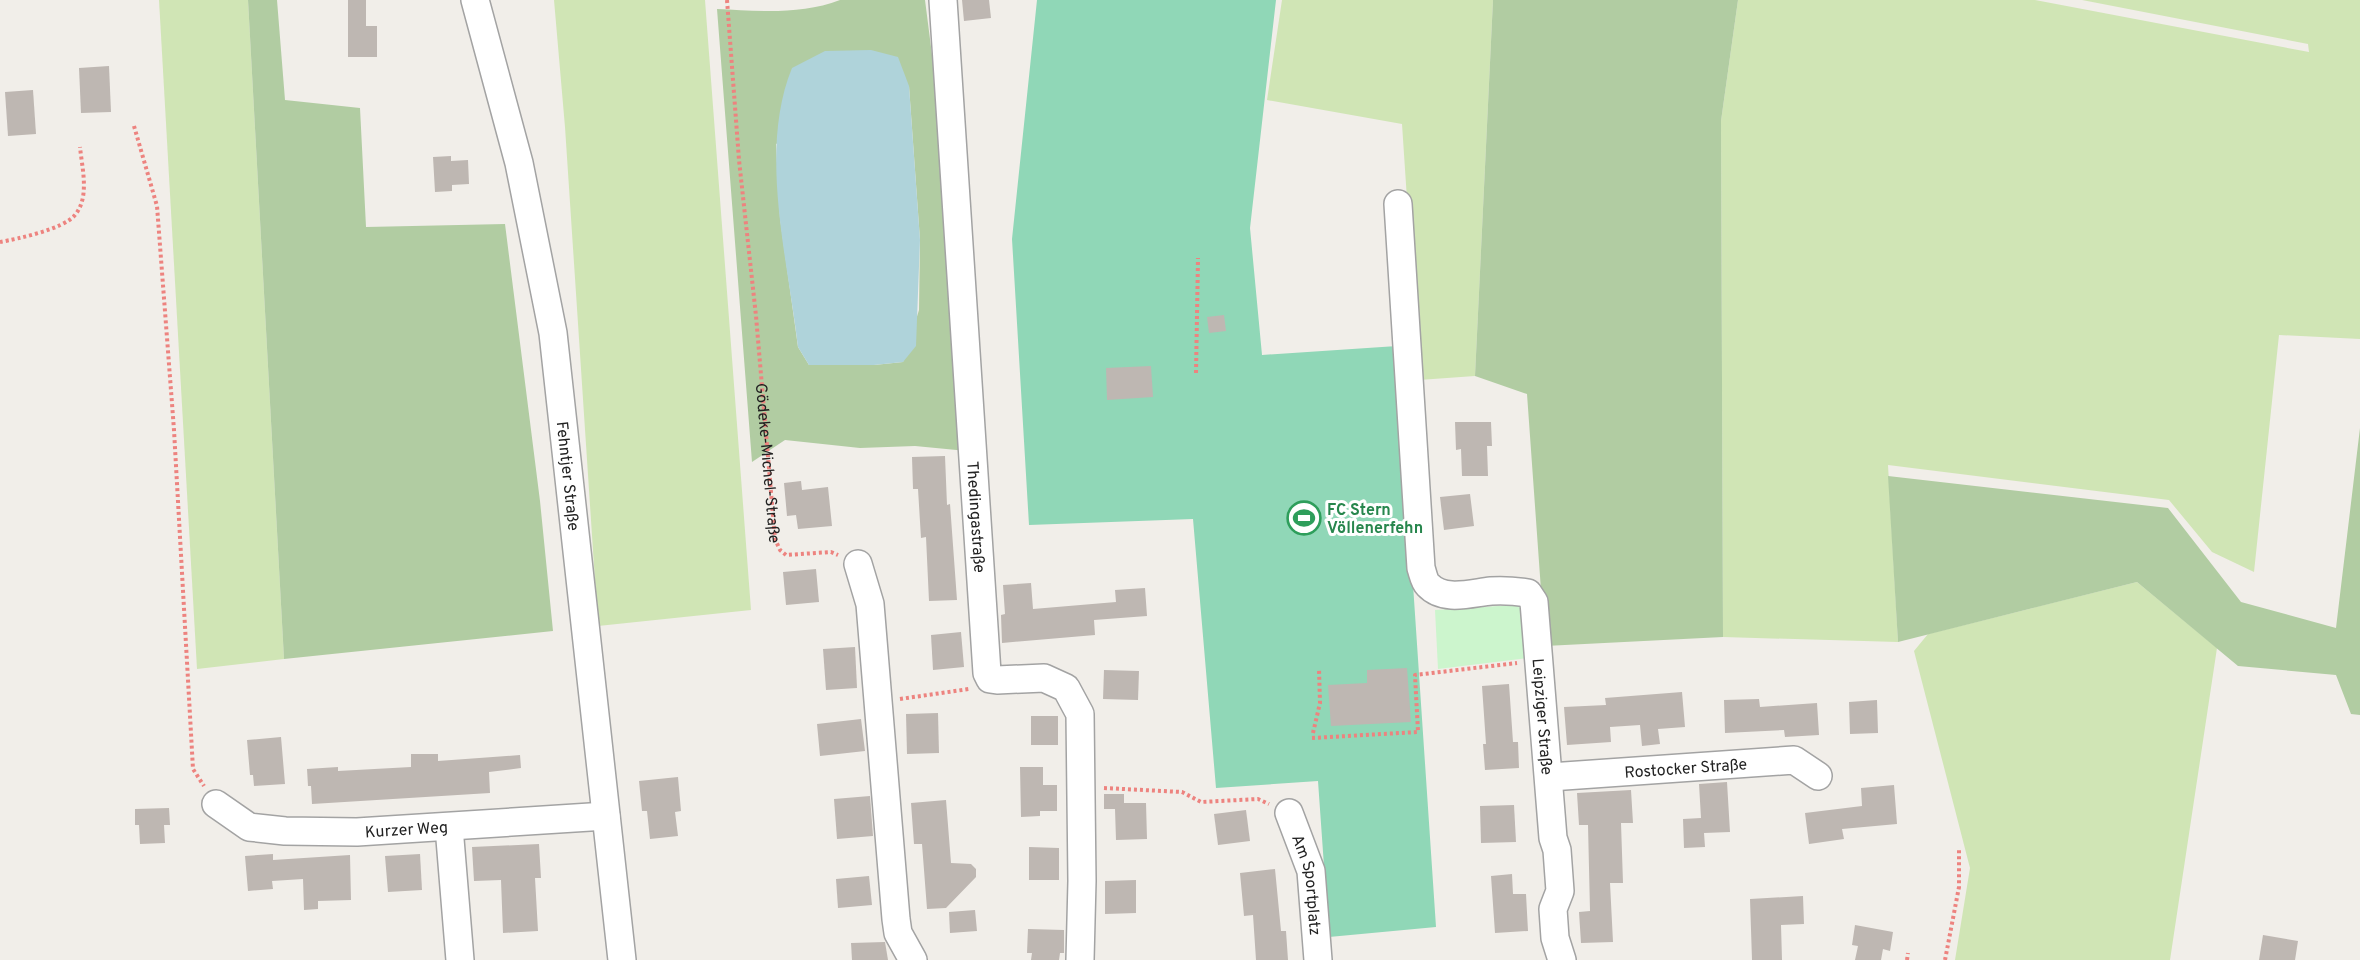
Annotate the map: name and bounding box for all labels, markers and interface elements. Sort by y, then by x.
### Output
street label: Gödeke-Michel-Straße [750,382,783,544]
street label: Fehntjer Straße [551,420,583,532]
street label: Thedingastraße [961,461,988,574]
sports icon: FC Stern Völlenerfehn [1286,500,1322,536]
place label: FC Stern Völlenerfehn [1327,501,1423,539]
street label: Leipziger Straße [1527,658,1556,776]
street label: Rostocker Straße [1624,755,1748,784]
street label: Kurzer Weg [364,818,449,843]
street label: Am Sportplatz [1286,832,1324,936]

